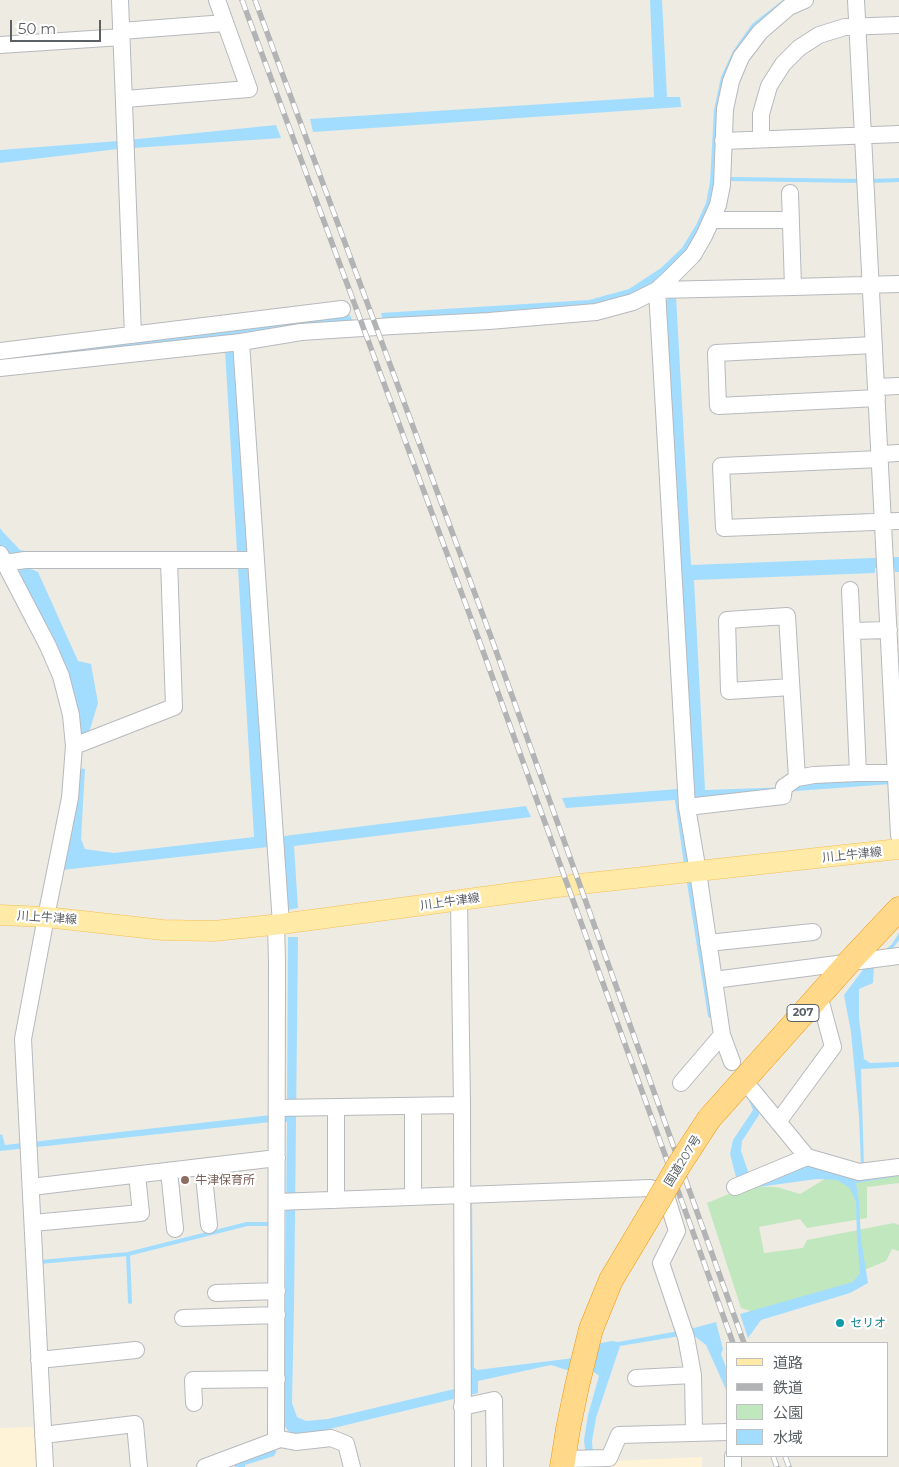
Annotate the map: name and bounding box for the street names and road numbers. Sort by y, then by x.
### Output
street label: 川上牛津線 [821,845,883,865]
street label: 川上牛津線 [419,891,481,913]
street label: 川上牛津線 [17,909,77,927]
road number: 207 [787,1004,819,1021]
street label: 国道207号 [662,1133,704,1189]

